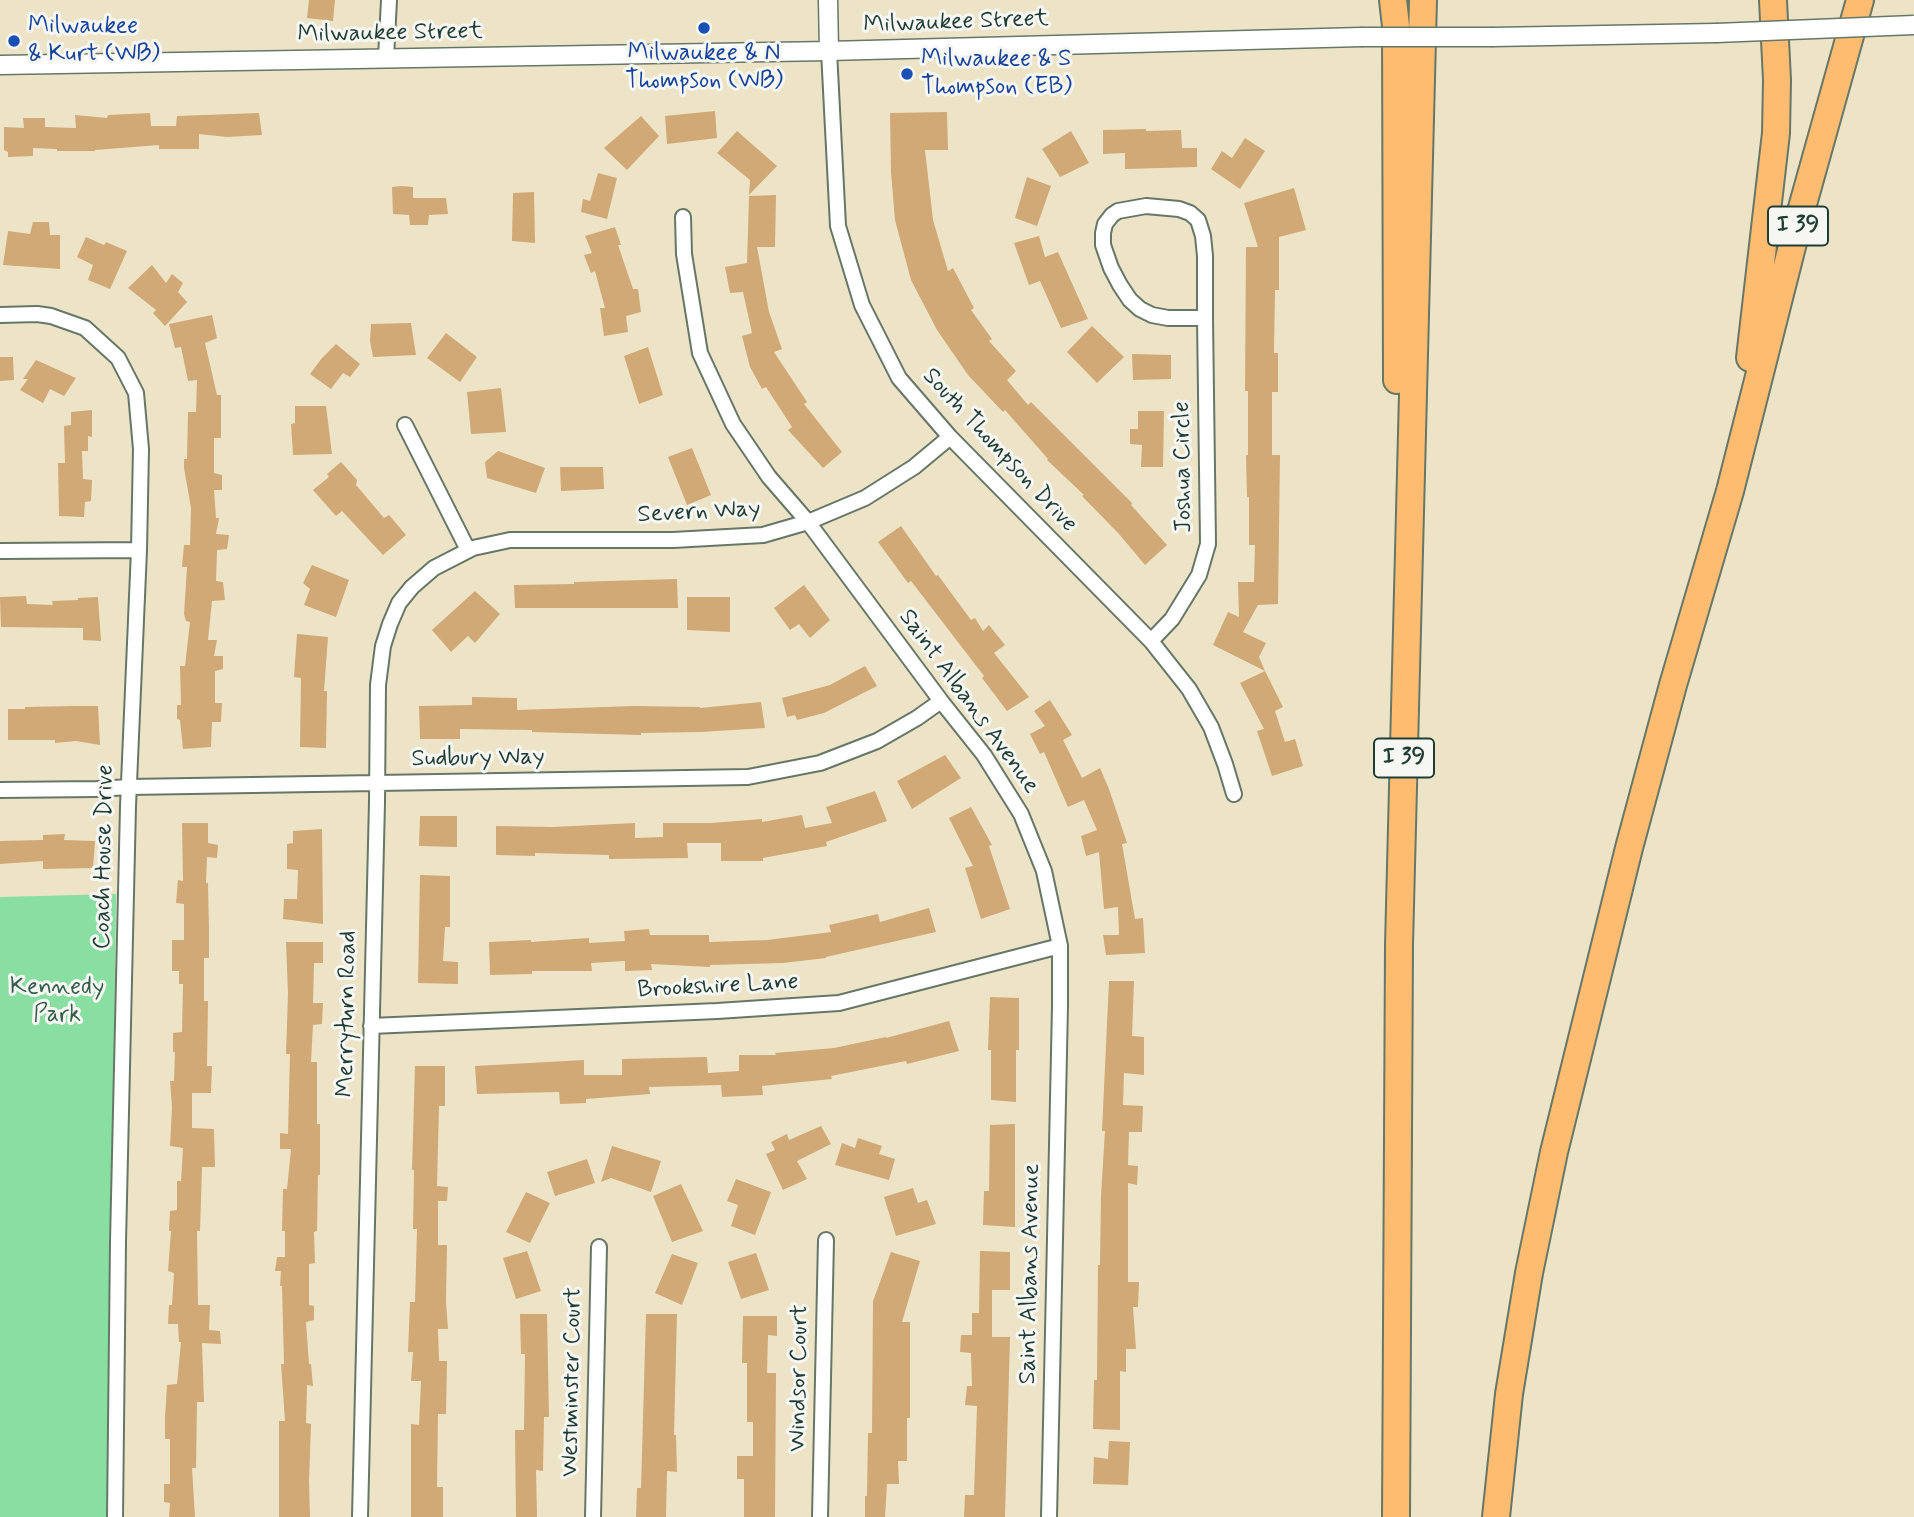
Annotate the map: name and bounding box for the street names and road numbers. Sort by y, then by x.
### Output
street label: Milwaukee Street [863,5,1049,41]
street label: Milwaukee Street [297,18,483,50]
road number: I 39 [1768,206,1828,246]
street label: South Thompson Drive [915,363,1083,539]
street label: Joshua Circle [1168,401,1200,533]
street label: Severn Way [637,495,761,531]
street label: Saint Albans Avenue [891,604,1045,800]
road number: I 39 [1374,738,1434,778]
street label: Sudbury Way [411,743,545,775]
street label: Coach House Drive [89,764,121,950]
street label: Merryturn Road [332,930,364,1098]
street label: Brookshire Lane [637,968,799,1006]
street label: Saint Albans Avenue [1015,1163,1047,1385]
street label: Westminster Court [557,1287,589,1477]
street label: Windsor Court [784,1304,816,1452]

